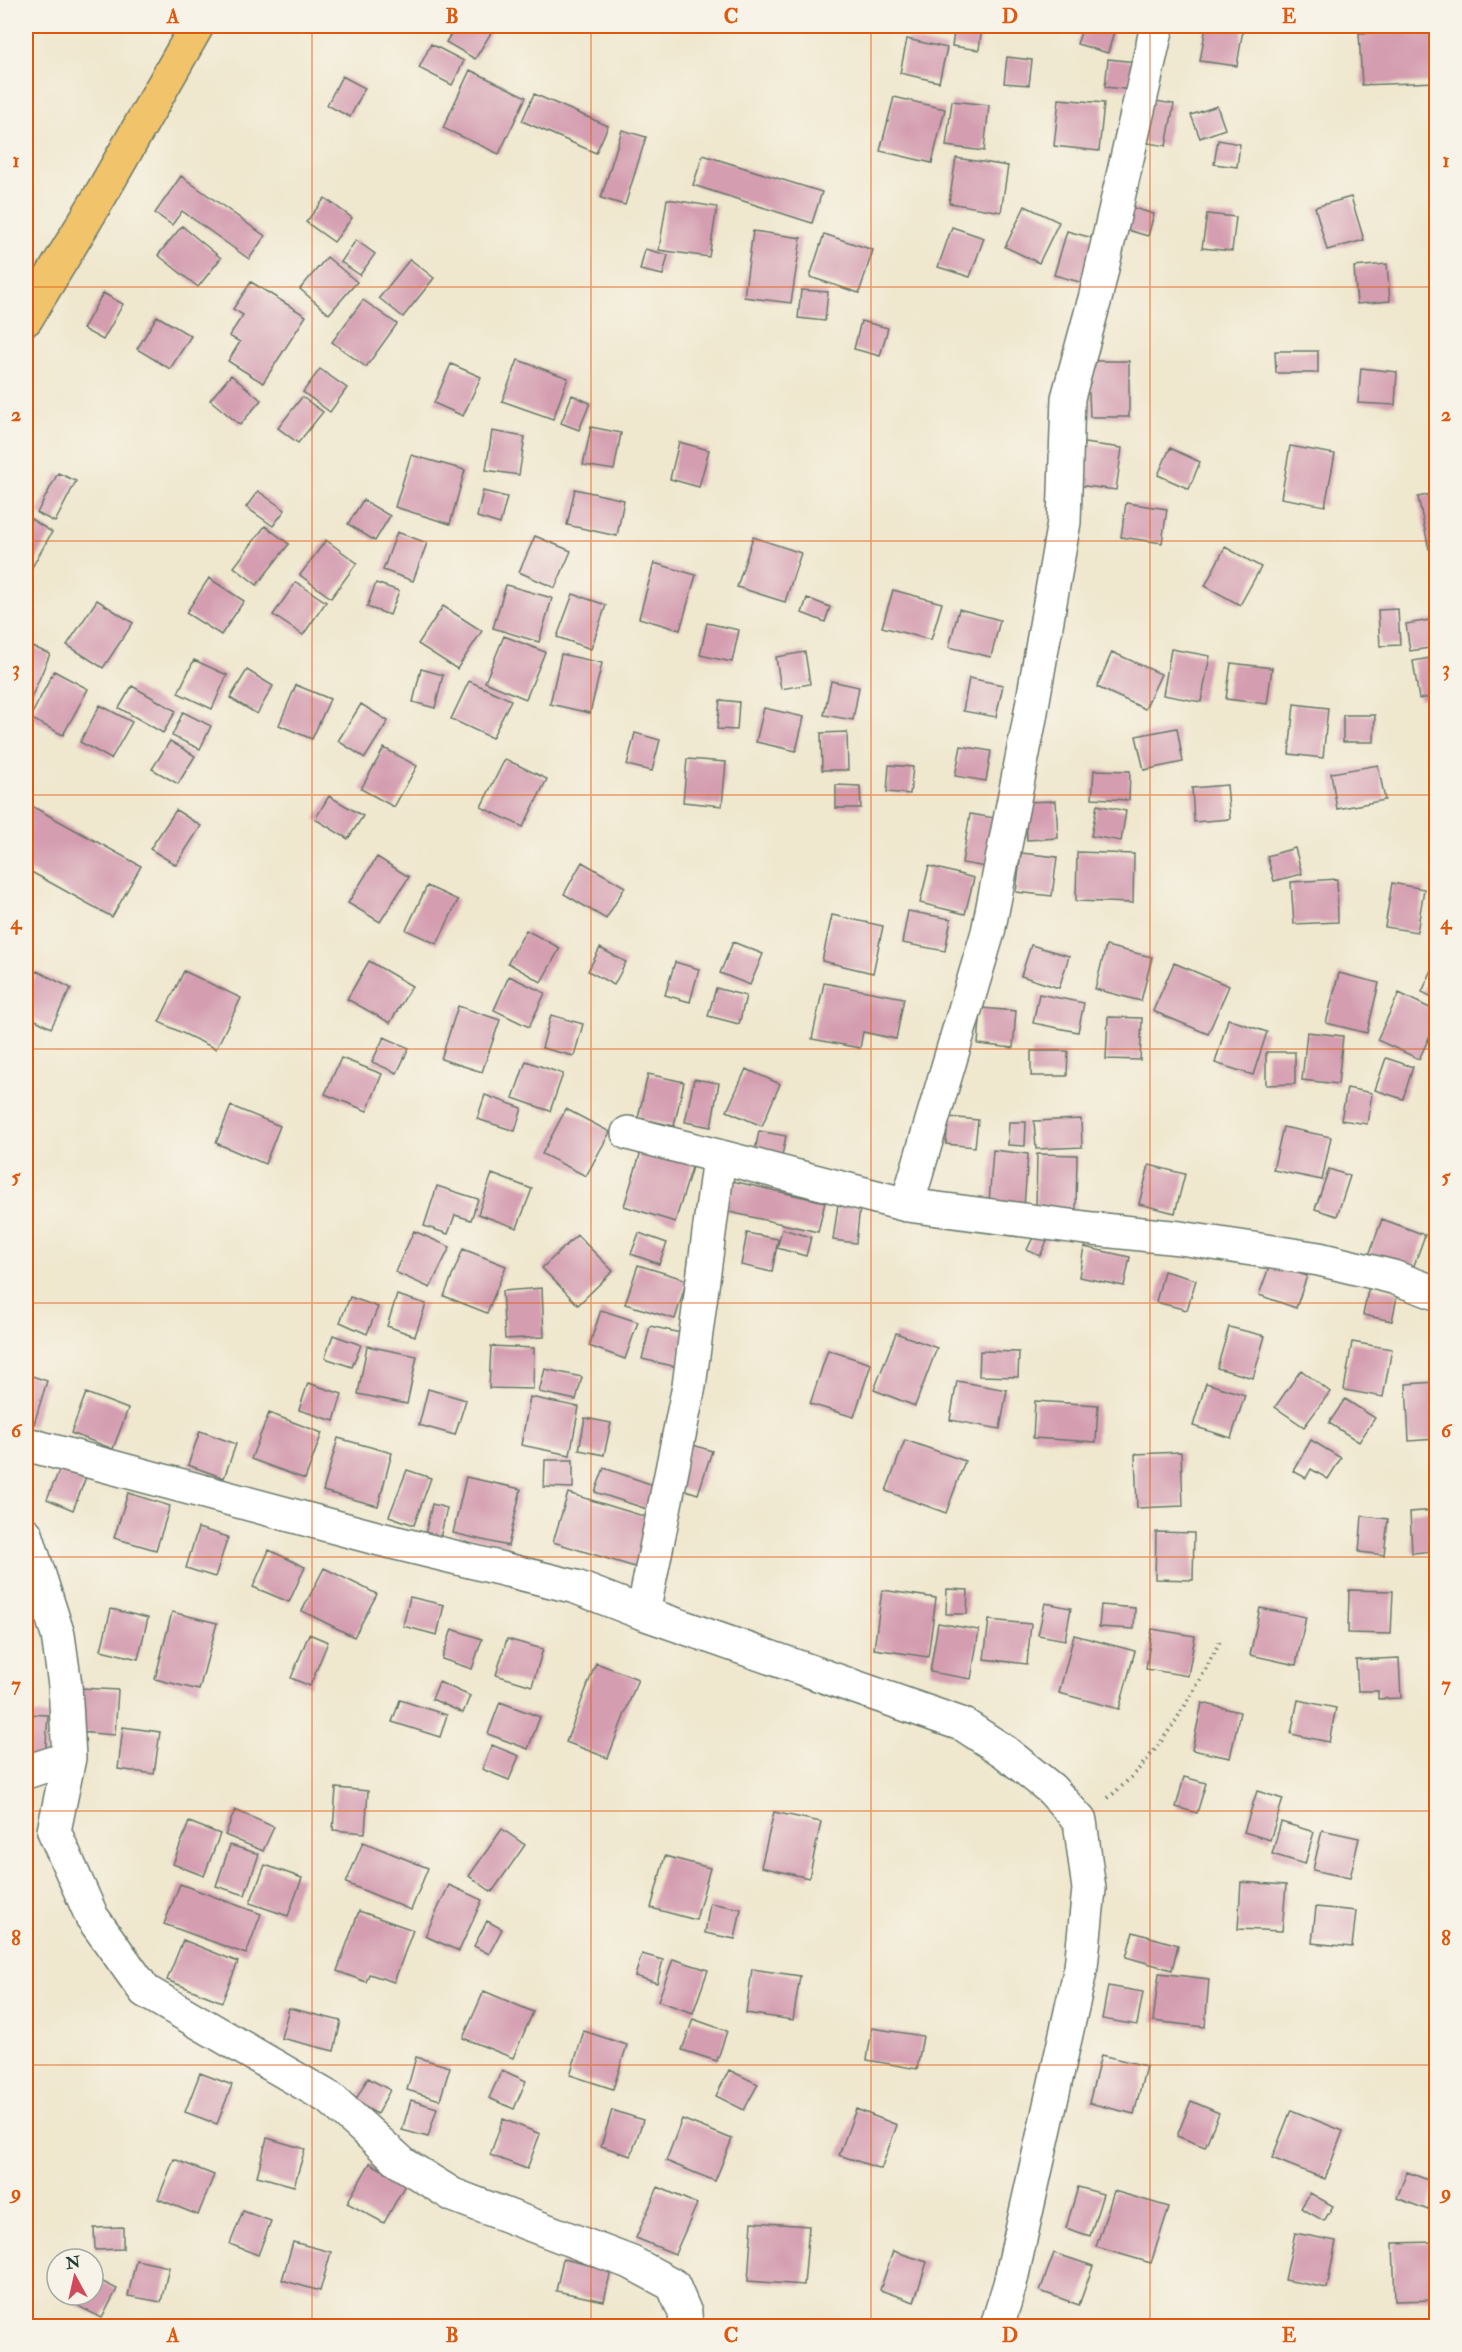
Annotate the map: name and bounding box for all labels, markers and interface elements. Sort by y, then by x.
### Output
text: A [166,4,180,29]
text: B [445,4,459,29]
text: C [724,4,738,29]
text: D [1002,4,1018,29]
text: E [1282,4,1297,29]
text: 1 [12,148,20,173]
text: 1 [1442,148,1450,173]
text: 2 [11,402,21,427]
text: 2 [1441,402,1451,427]
text: 3 [12,656,20,681]
text: 3 [1442,656,1450,681]
text: 4 [10,910,23,935]
text: 4 [1440,910,1453,935]
text: 5 [12,1164,22,1189]
text: 5 [1442,1164,1452,1189]
text: 6 [11,1418,23,1443]
text: 6 [1441,1418,1453,1443]
text: 7 [11,1672,21,1697]
text: 7 [1441,1672,1451,1697]
text: 8 [11,1926,21,1951]
text: 8 [1441,1926,1451,1951]
text: 9 [9,2180,21,2205]
text: 9 [1439,2180,1451,2205]
north arrow [45,2247,105,2307]
text: N [64,2252,82,2274]
text: A [166,2323,180,2348]
text: B [445,2323,459,2348]
text: C [724,2323,738,2348]
text: D [1002,2323,1018,2348]
text: E [1282,2323,1297,2348]

